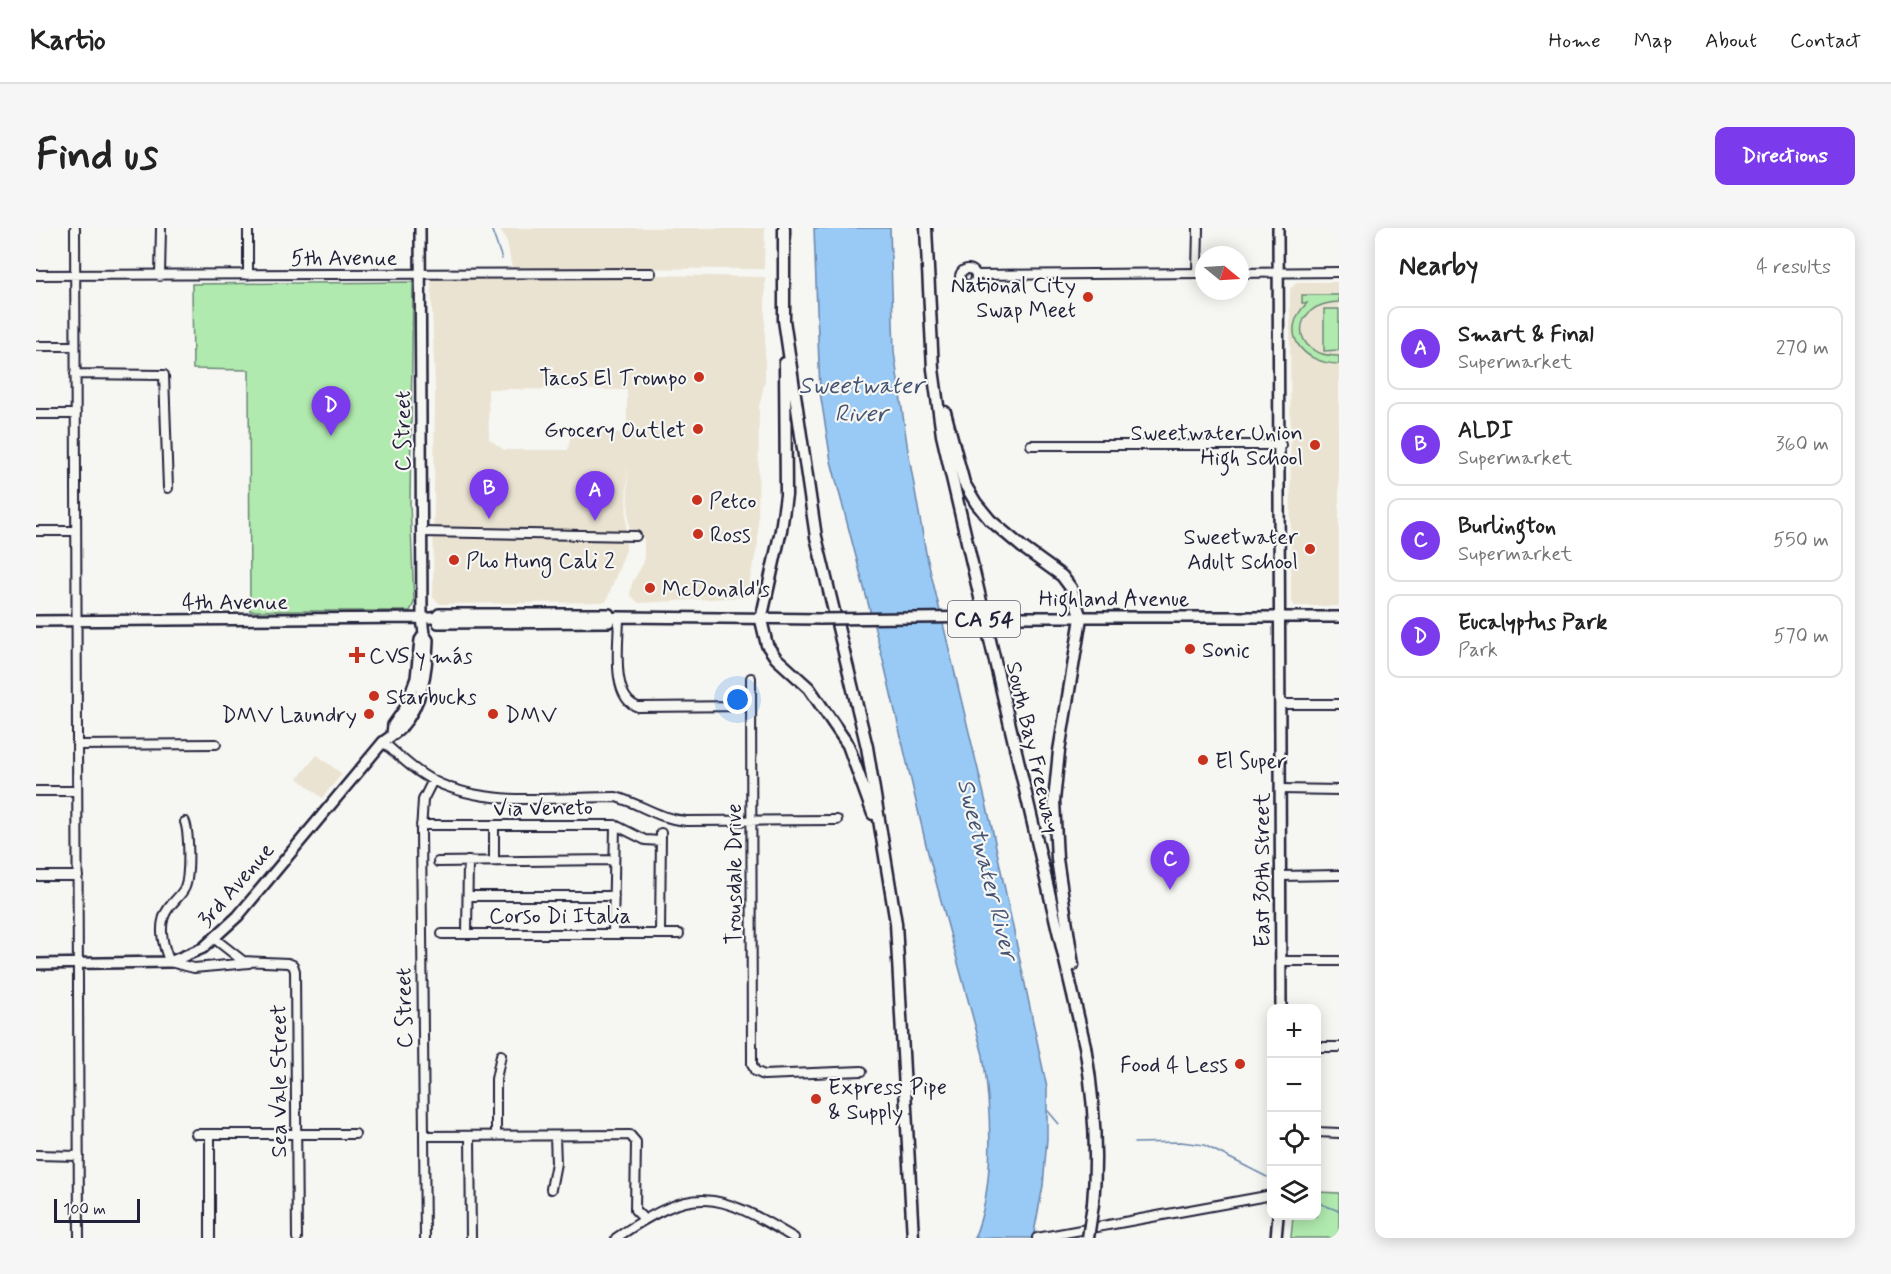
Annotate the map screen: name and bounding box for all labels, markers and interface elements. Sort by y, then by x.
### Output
text: Kartio [30,23,106,60]
text: Home [1549,27,1601,55]
text: Map [1634,27,1672,55]
text: About [1705,27,1757,55]
text: Contact [1790,27,1861,55]
button: Directions [1715,127,1855,185]
text: Find us [36,129,158,184]
street label: 5th Avenue [291,245,397,273]
north arrow [1195,246,1249,300]
text: Nearby [1399,250,1478,284]
text: 4 results [1756,254,1831,281]
place label: National City Swap Meet [951,272,1076,325]
marker: National City Swap Meet [1081,290,1095,304]
text: Smart & Final [1458,321,1594,349]
text: A [1414,335,1427,362]
text: 270 m [1776,335,1829,362]
text: Supermarket [1458,349,1572,376]
place label: Tacos El Trompo [539,365,687,393]
marker: Tacos El Trompo [692,370,706,384]
water label: Sweetwater River [799,371,927,430]
pin: D [312,386,350,436]
street label: C Street [390,391,418,471]
place label: Grocery Outlet [544,417,686,445]
text: ALDI [1458,417,1513,445]
place label: Sweetwater Union High School [1131,420,1303,476]
marker: Grocery Outlet [691,422,705,436]
text: B [1414,431,1427,458]
text: 360 m [1776,431,1829,458]
marker: Sweetwater Union High School [1308,438,1322,452]
text: Supermarket [1458,445,1572,472]
pin: B [470,470,508,519]
pin: A [576,472,614,521]
place label: Petco [709,488,757,516]
marker: Petco [690,493,704,507]
text: Burlington [1458,513,1556,541]
place label: Ross [710,522,751,550]
place label: Sweetwater Adult School [1183,524,1299,577]
marker: Ross [691,527,705,541]
text: C [1413,527,1428,554]
text: 550 m [1773,527,1829,554]
text: Supermarket [1458,541,1572,568]
marker: Sweetwater Adult School [1303,542,1317,556]
place label: Pho Hung Cali 2 [466,548,615,579]
marker: Pho Hung Cali 2 [447,553,461,567]
place label: McDonald's [662,576,770,604]
marker: McDonald's [643,581,657,595]
street label: Highland Avenue [1039,586,1189,617]
street label: 4th Avenue [182,589,288,617]
road number: CA 54 [948,601,1020,637]
text: Eucalyptus Park [1458,609,1607,637]
text: D [1414,623,1427,650]
text: 570 m [1774,623,1829,650]
place label: Sonic [1202,637,1250,665]
text: Park [1458,637,1498,664]
marker: Sonic [1183,642,1197,656]
place label: CVS y más [369,643,473,671]
marker: CVS y más [350,648,364,662]
street label: South Bay Freeway [999,659,1065,836]
place label: Starbucks [386,684,477,712]
your location [723,685,752,714]
marker: Starbucks [367,689,381,703]
place label: DMV Laundry [221,702,357,730]
place label: DMV [505,702,558,730]
marker: DMV Laundry [362,707,376,721]
marker: DMV [486,707,500,721]
place label: El Super [1215,748,1286,776]
marker: El Super [1196,753,1210,767]
water label: Sweetwater River [949,776,1025,967]
street label: East 30th Street [1249,793,1277,947]
street label: Via Veneto [493,794,593,824]
street label: Trousdale Drive [721,803,749,945]
street label: 3rd Avenue [192,837,281,933]
pin: C [1150,840,1190,890]
street label: Corso Di Italia [489,903,631,931]
street label: C Street [390,967,420,1049]
street label: Sea Vale Street [266,1004,294,1158]
map controls [1267,1004,1321,1220]
button: + [1267,1004,1321,1058]
place label: Food 4 Less [1120,1052,1228,1080]
marker: Food 4 Less [1233,1057,1247,1071]
button: − [1267,1058,1321,1112]
place label: Express Pipe & Supply [828,1074,947,1127]
marker: Express Pipe & Supply [809,1092,823,1106]
button: locate [1267,1112,1321,1166]
button: layers [1267,1166,1321,1220]
scale bar [54,1196,140,1224]
text: 100 m [63,1199,106,1220]

